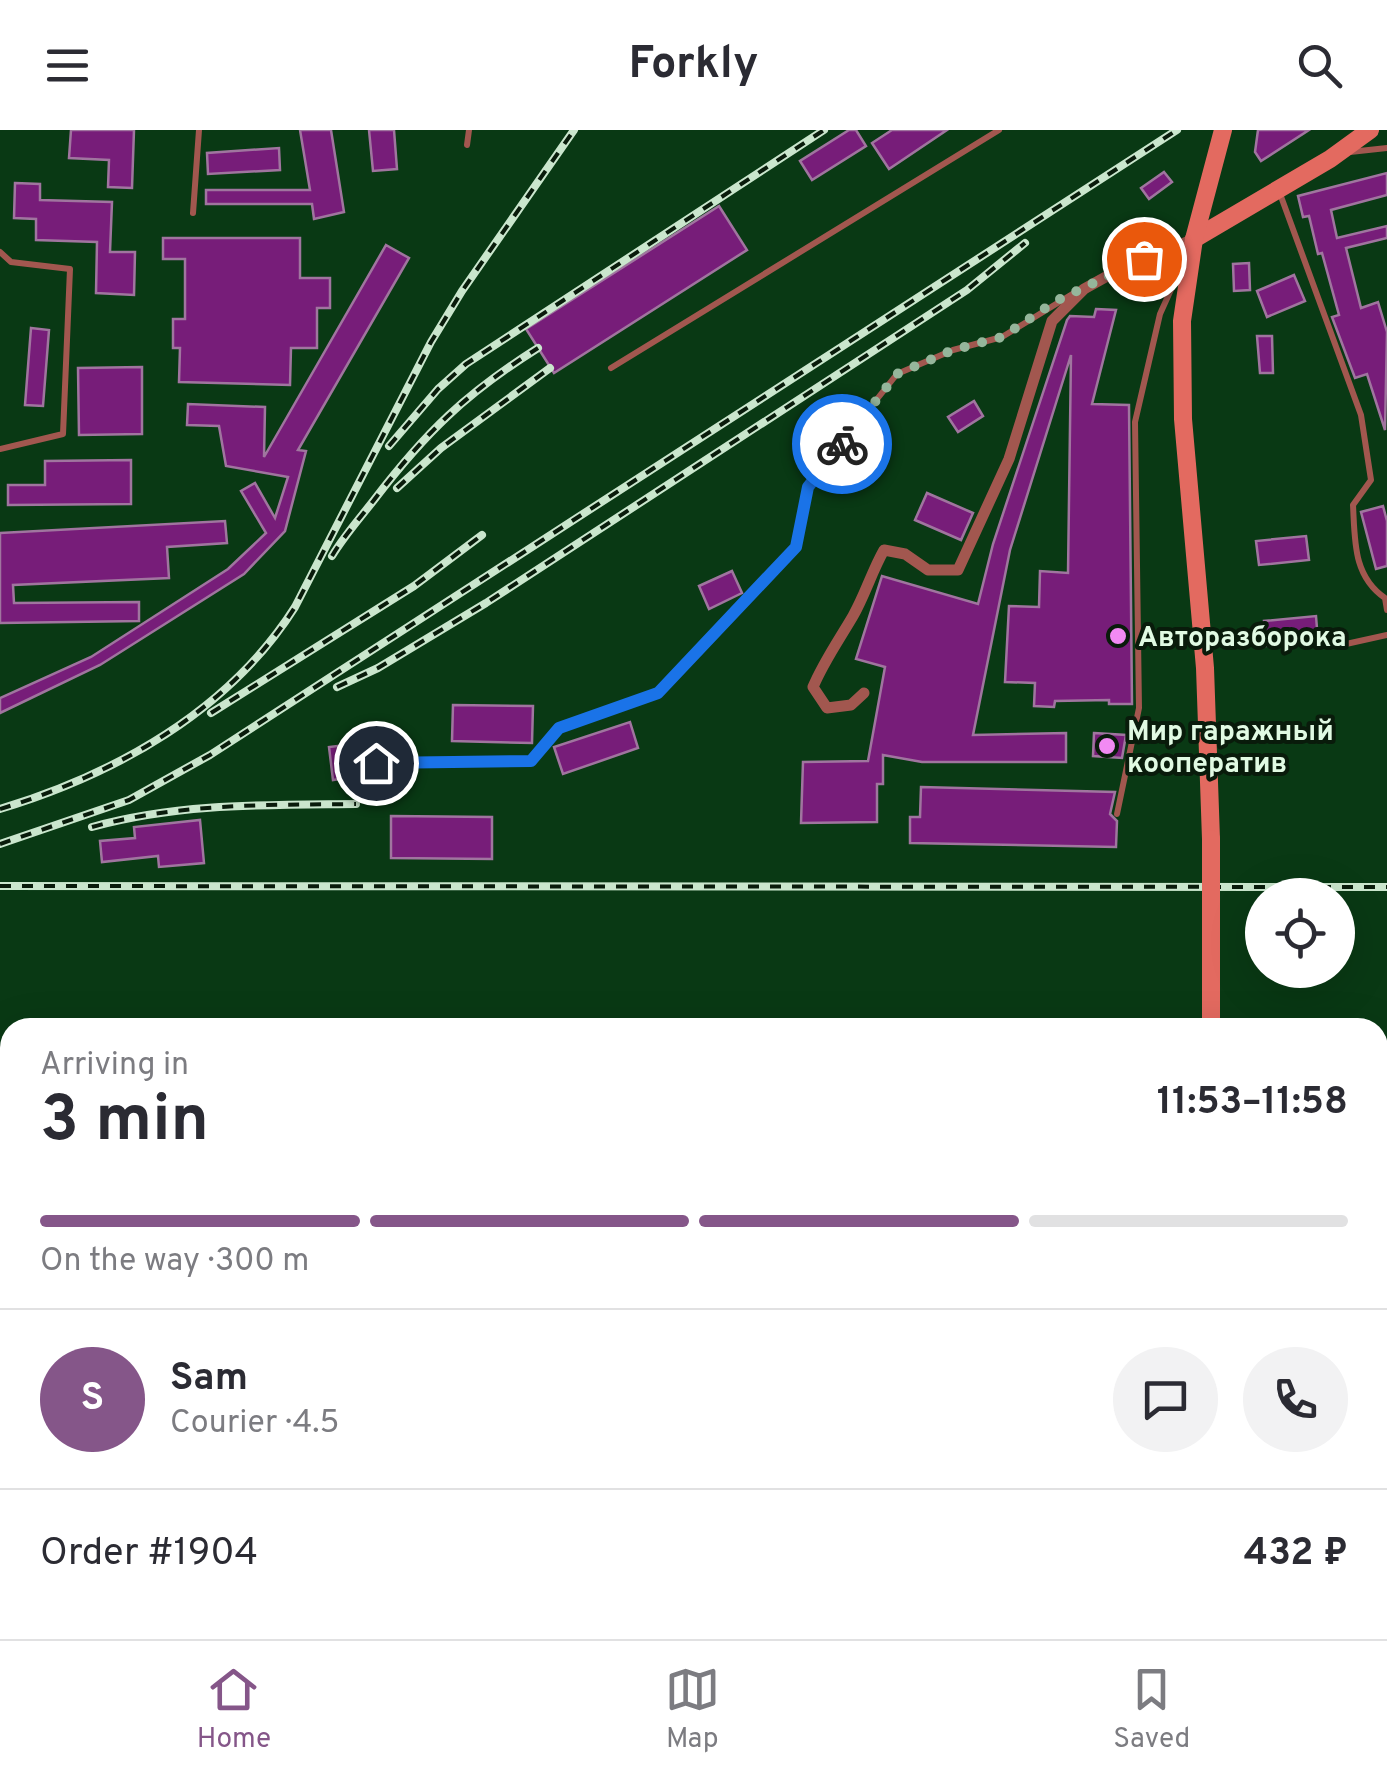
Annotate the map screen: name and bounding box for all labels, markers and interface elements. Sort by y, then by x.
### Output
text: Forkly [629,37,758,94]
icon: menu [40,38,95,93]
icon: search [1292,38,1347,93]
pin [1102,217,1187,302]
icon: bag [1117,232,1172,287]
courier [792,394,892,494]
icon: bike [815,417,870,472]
place label: Авторазборока [1138,621,1347,657]
marker: Авторазборока [1107,625,1129,647]
place label: Мир гаражный кооператив [1127,715,1334,783]
pin [334,721,419,806]
marker: Мир гаражный кооператив [1096,735,1118,757]
icon: home [349,736,404,791]
map controls [1245,878,1355,988]
button: locate [1245,878,1355,988]
text: Arriving in [40,1046,189,1086]
text: 11:53–11:58 [1157,1079,1348,1128]
text: 3 min [40,1082,209,1164]
text: On the way · 300 m [40,1242,309,1282]
button: chat [1113,1347,1218,1452]
button: phone [1243,1347,1348,1452]
text: Sam [170,1355,248,1404]
text: S [81,1375,104,1424]
text: Courier · 4.5 [170,1404,339,1444]
text: Order #1904 [40,1530,258,1579]
text: 432 ₽ [1244,1530,1348,1579]
tab: Home [197,1662,271,1758]
tab: Map [665,1662,720,1758]
tab: Saved [1113,1662,1190,1758]

